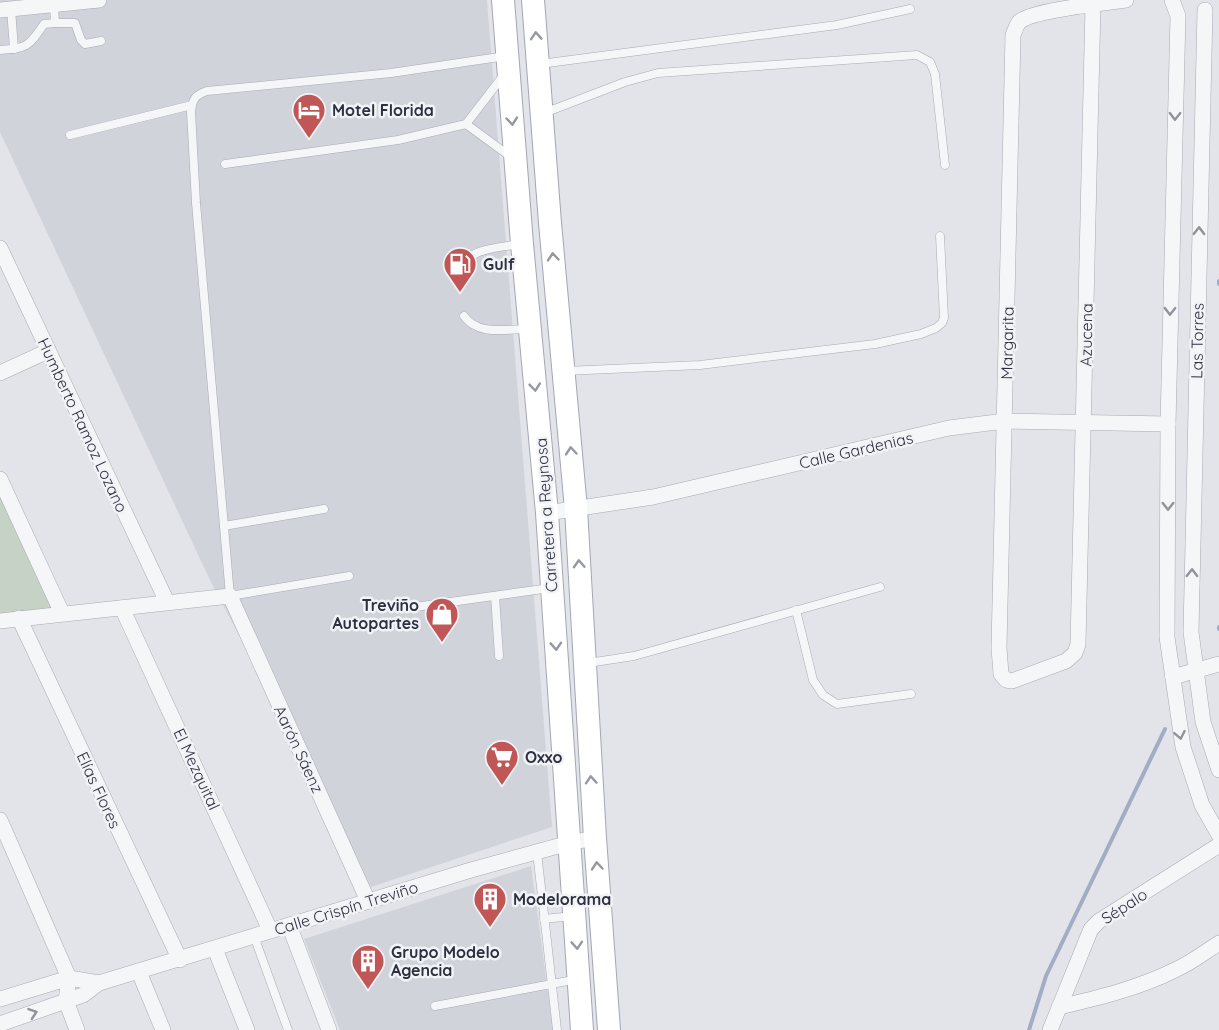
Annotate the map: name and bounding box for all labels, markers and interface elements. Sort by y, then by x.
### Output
one-way arrow [529,32,542,41]
hotel icon: Motel Florida [291,92,327,139]
place label: Motel Florida [332,100,434,120]
one-way arrow [1169,111,1181,120]
one-way arrow [506,117,519,126]
one-way arrow [1193,227,1205,236]
fuel station icon: Gulf [442,246,478,293]
one-way arrow [547,252,560,262]
place label: Gulf [483,254,515,274]
street label: Azucena [1075,303,1097,367]
street label: Las Torres [1186,303,1208,379]
street label: Margarita [996,306,1018,380]
one-way arrow [1164,306,1177,315]
street label: Humberto Ramoz Lozano [34,334,132,516]
one-way arrow [528,382,541,391]
street label: Calle Gardenias [797,427,915,473]
street label: Carretera a Reynosa [531,437,561,593]
one-way arrow [565,447,578,456]
one-way arrow [1162,501,1174,510]
one-way arrow [572,559,585,568]
one-way arrow [1186,569,1198,578]
place label: Treviño Autopartes [332,595,419,633]
shop icon: Treviño Autopartes [424,596,460,643]
one-way arrow [549,642,562,651]
street label: Aarón Sáenz [270,702,328,796]
street label: El Mezquital [169,725,225,813]
one-way arrow [1173,729,1186,739]
supermarket icon: Oxxo [484,739,520,786]
place label: Oxxo [525,747,563,767]
street label: Elías Flores [73,748,125,832]
one-way arrow [585,775,598,784]
one-way arrow [591,862,604,871]
street label: Calle Crispín Treviño [272,877,420,939]
building icon: Modelorama [472,881,508,928]
street label: Sépalo [1097,884,1151,928]
place label: Modelorama [513,889,611,909]
one-way arrow [570,941,583,950]
place label: Grupo Modelo Agencia [391,942,500,980]
building icon: Grupo Modelo Agencia [350,943,386,990]
one-way arrow [27,1008,38,1020]

